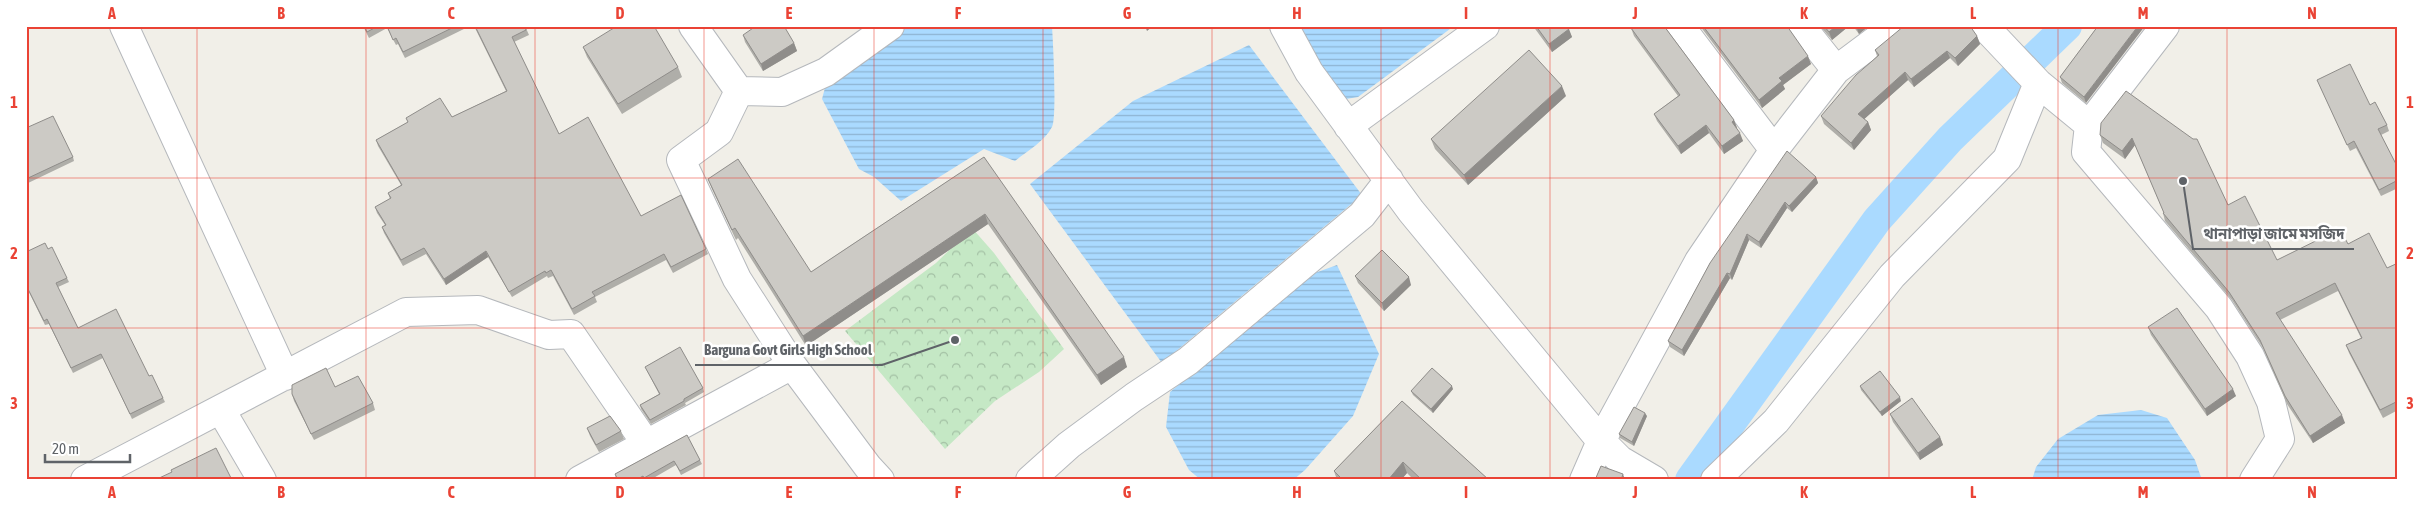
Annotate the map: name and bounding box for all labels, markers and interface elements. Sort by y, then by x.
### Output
text: A [107,4,116,22]
text: B [277,4,285,22]
text: C [447,4,455,22]
text: D [616,4,625,22]
text: E [786,4,793,22]
text: F [955,4,962,22]
text: G [1123,4,1132,22]
text: H [1292,4,1302,22]
text: I [1464,4,1468,22]
text: J [1631,4,1638,22]
text: K [1800,4,1808,22]
text: L [1970,4,1977,22]
text: M [2138,4,2148,22]
text: N [2307,4,2317,22]
text: 1 [10,93,18,111]
text: 1 [2406,93,2414,111]
callout: থানাপাড়া জামে মসজিদ [2193,219,2354,249]
text: থানাপাড়া জামে মসজিদ [2203,225,2345,242]
text: 2 [10,244,18,262]
text: 2 [2406,244,2414,262]
callout: Barguna Govt Girls High School [695,335,882,365]
text: Barguna Govt Girls High School [704,341,873,358]
text: 3 [10,394,18,412]
text: 3 [2406,394,2414,412]
scale bar [45,431,130,463]
text: 20 m [52,440,79,457]
text: A [107,483,116,501]
text: B [277,483,285,501]
text: C [447,483,455,501]
text: D [616,483,625,501]
text: E [786,483,793,501]
text: F [955,483,962,501]
text: G [1123,483,1132,501]
text: H [1292,483,1302,501]
text: I [1464,483,1468,501]
text: J [1631,483,1638,501]
text: K [1800,483,1808,501]
text: L [1970,483,1977,501]
text: M [2138,483,2148,501]
text: N [2307,483,2317,501]

